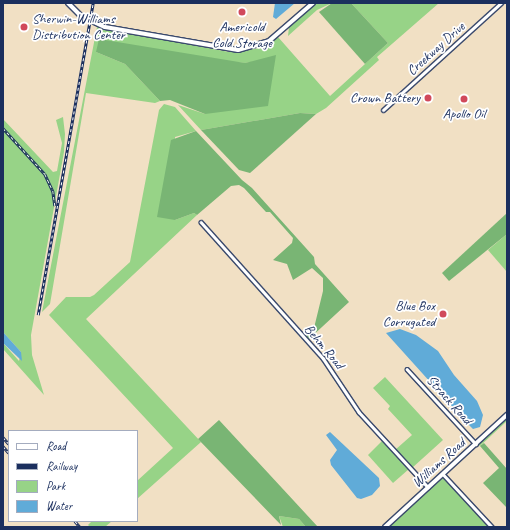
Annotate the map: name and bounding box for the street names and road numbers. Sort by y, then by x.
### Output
street label: Creekway Drive [404,19,468,79]
street label: Behm Road [300,321,348,373]
street label: Strack Road [423,372,475,428]
street label: Williams Road [409,435,469,491]

